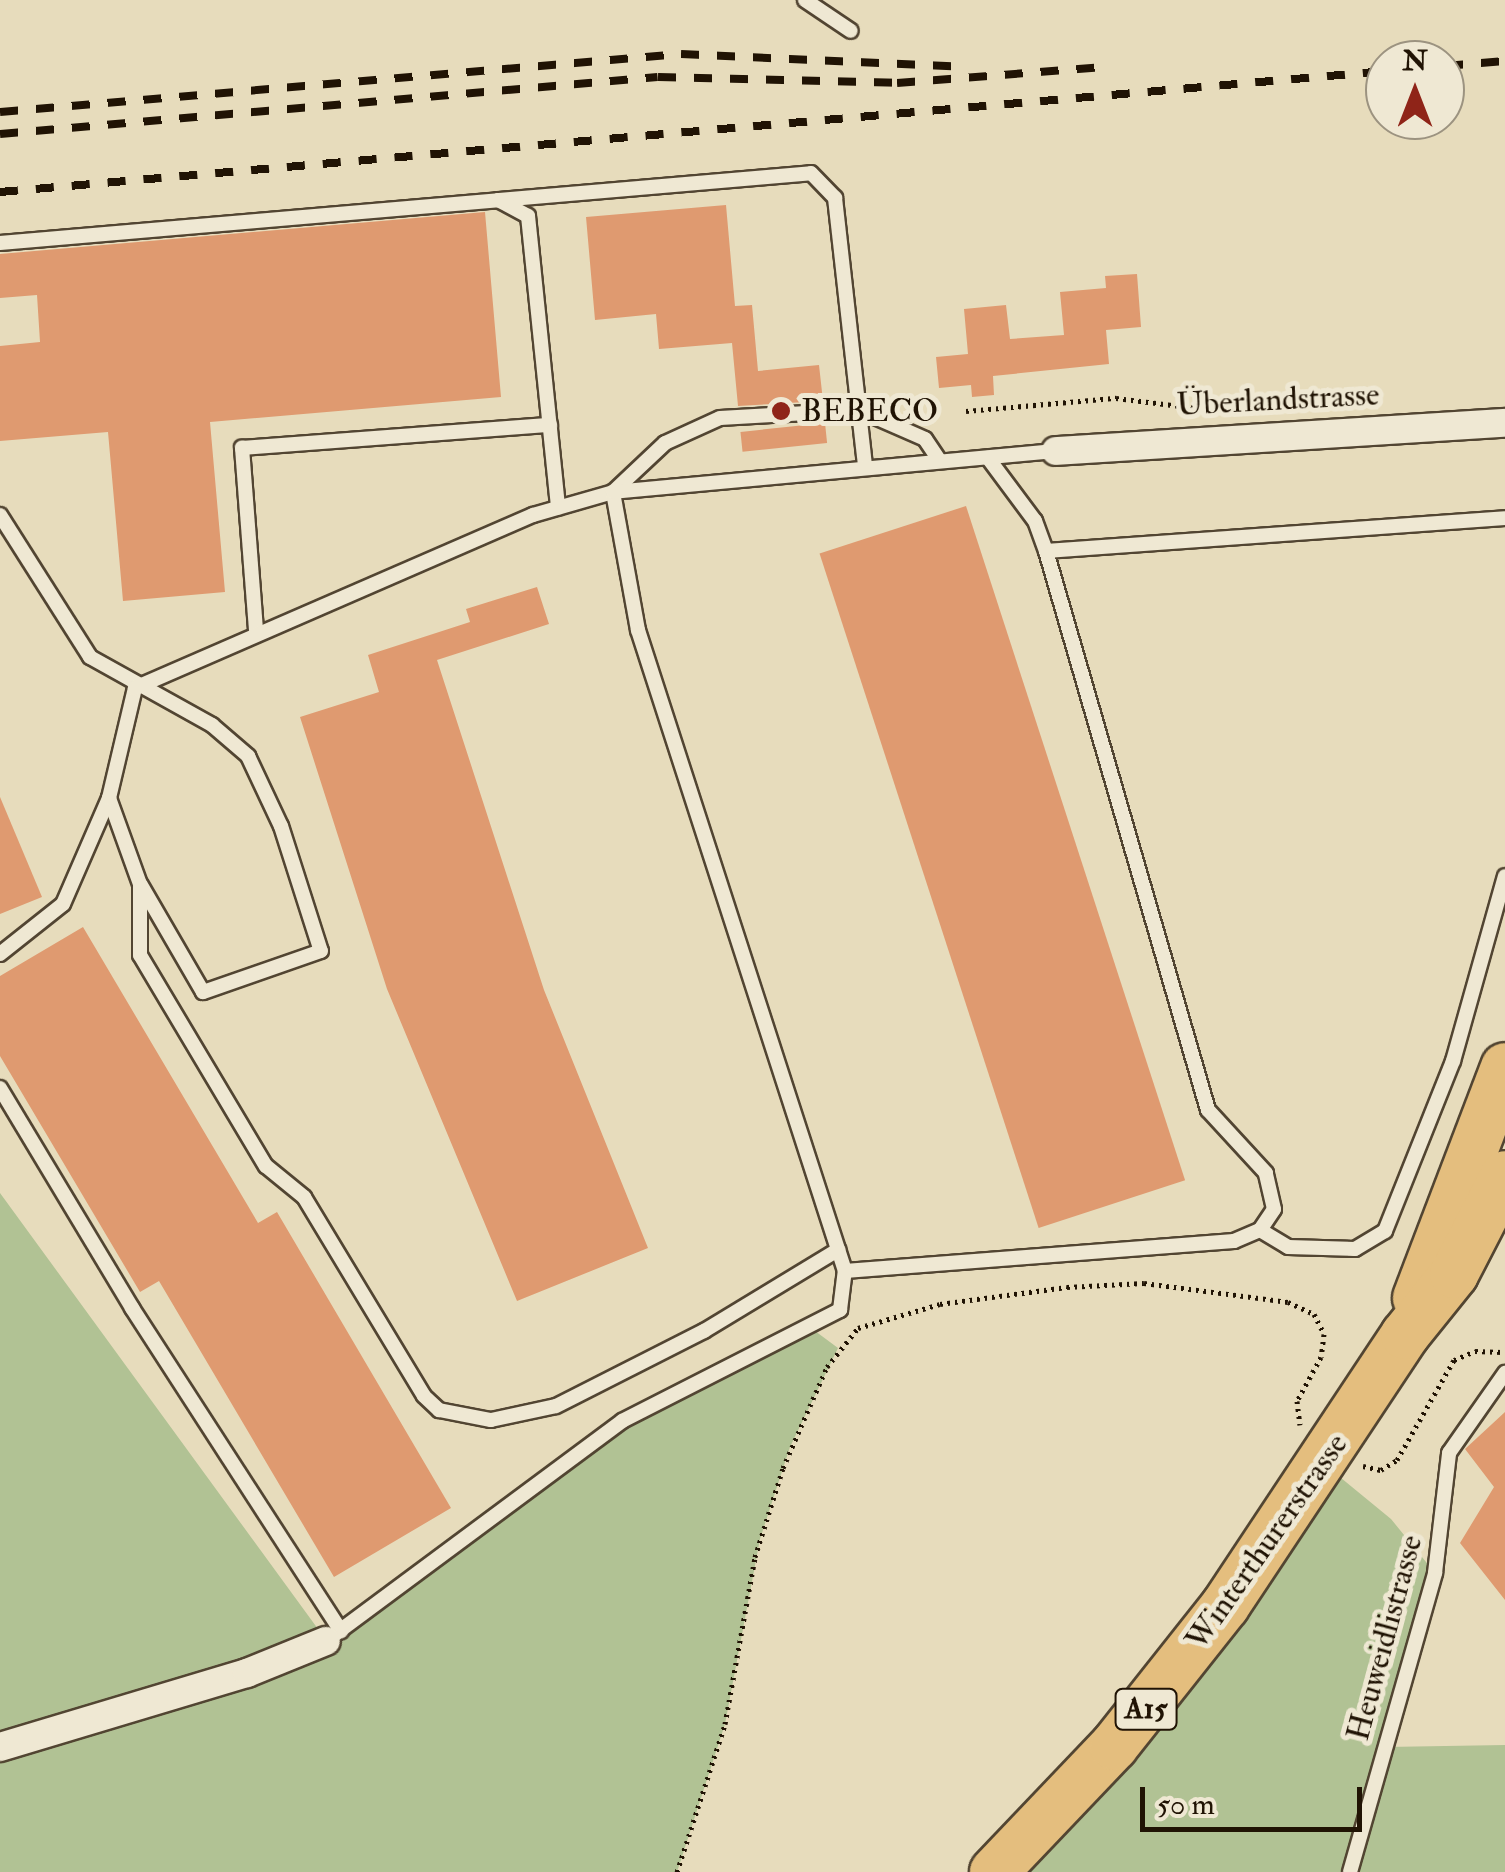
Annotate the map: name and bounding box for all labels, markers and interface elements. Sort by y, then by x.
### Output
north arrow [1365,40,1465,140]
text: N [1402,44,1428,79]
street label: Überlandstrasse [1176,376,1380,424]
place label: BEBECO [801,392,938,430]
marker: BEBECO [770,400,792,422]
street label: Winterthurerstrasse [1178,1426,1356,1658]
street label: Heuweidlistrasse [1339,1531,1431,1745]
road number: A15 [1114,1684,1178,1734]
scale bar [1145,1767,1368,1829]
text: 50 m [1157,1786,1215,1823]

